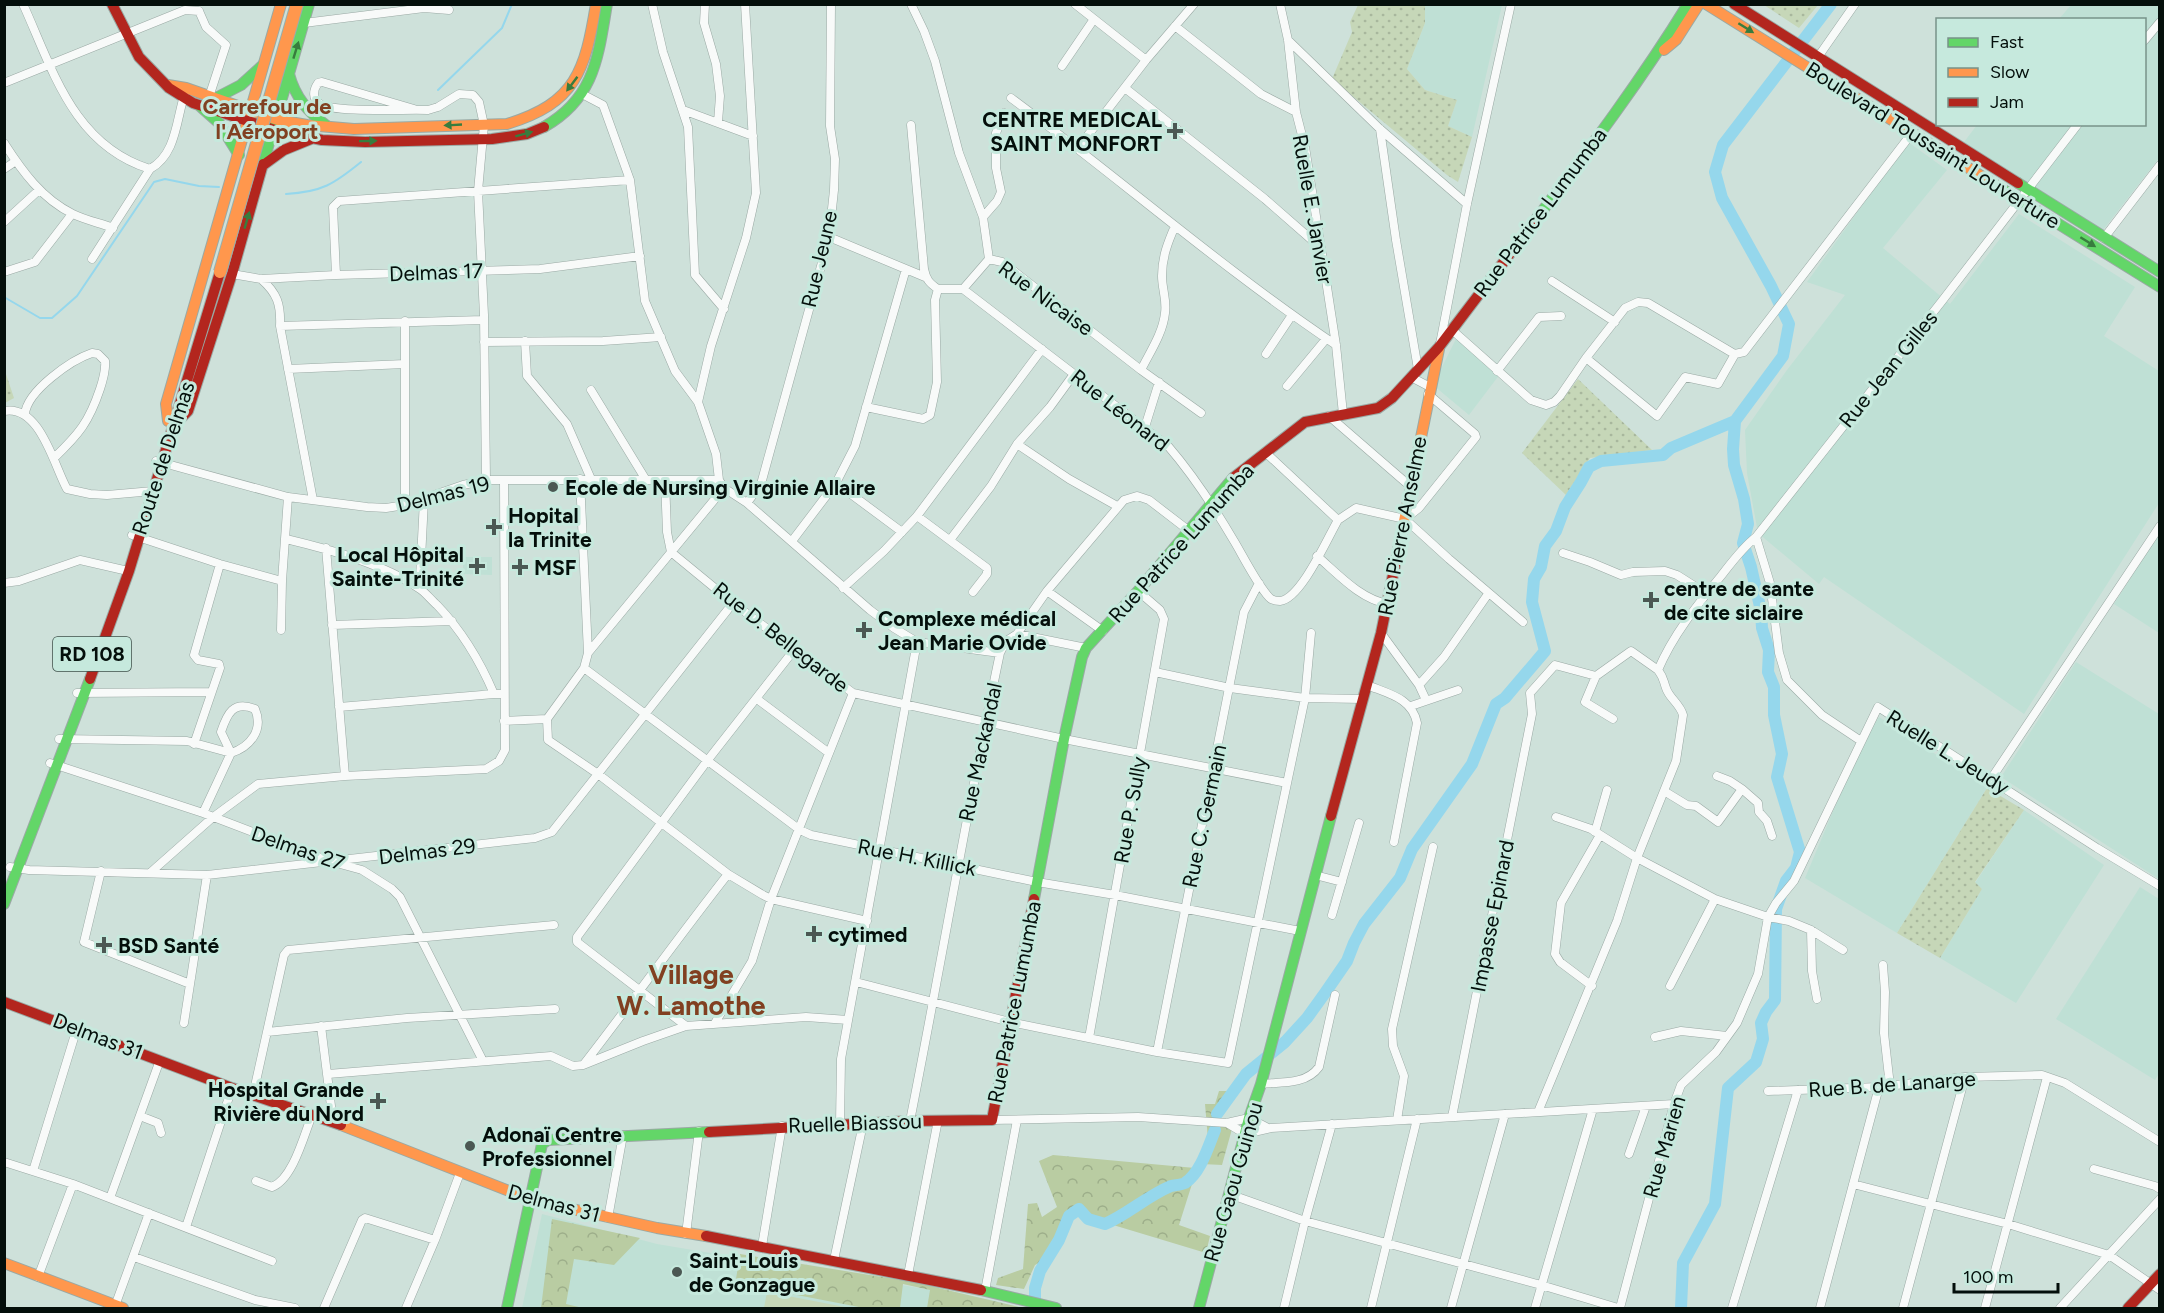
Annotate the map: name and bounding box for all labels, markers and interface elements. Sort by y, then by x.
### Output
legend [1936,18,2146,126]
one-way arrow [1738,23,1754,34]
text: Fast [1990,31,2024,53]
one-way arrow [292,41,301,59]
street label: Boulevard Toussaint Louverture [1801,56,2065,234]
text: Slow [1990,61,2029,83]
one-way arrow [566,76,578,92]
text: Jam [1990,91,2024,113]
district label: Carrefour de l'Aéroport [202,93,332,145]
place label: CENTRE MEDICAL SAINT MONFORT [982,107,1162,156]
one-way arrow [444,120,463,130]
marker: CENTRE MEDICAL SAINT MONFORT [1166,122,1184,140]
street label: Rue Patrice Lumumba [1468,123,1612,301]
one-way arrow [515,128,533,138]
street label: Ruelle E. Janvier [1288,132,1338,286]
one-way arrow [359,136,378,146]
street label: Rue Jeune [796,208,842,310]
one-way arrow [243,211,252,229]
one-way arrow [2080,236,2096,247]
street label: Rue Nicaise [994,255,1098,341]
street label: Delmas 17 [389,258,483,286]
street label: Rue Jean Gilles [1833,306,1943,432]
street label: Rue Léonard [1066,364,1174,456]
street label: Route de Delmas [126,378,200,538]
street label: Rue Pierre Anselme [1372,434,1432,618]
street label: Rue Patrice Lumumba [1103,458,1259,628]
street label: Delmas 19 [394,470,492,518]
place label: Ecole de Nursing Virginie Allaire [565,475,876,500]
marker: Ecole de Nursing Virginie Allaire [546,480,560,494]
place label: Hopital la Trinite [508,503,592,552]
marker: Hopital la Trinite [485,518,503,536]
place label: Local Hôpital Sainte-Trinité [332,542,464,591]
place label: MSF [534,555,577,580]
marker: Local Hôpital Sainte-Trinité [468,557,486,575]
marker: MSF [511,558,529,576]
place label: centre de sante de cite siclaire [1664,576,1814,625]
street label: Rue D. Bellegarde [709,577,853,697]
marker: centre de sante de cite siclaire [1642,591,1660,609]
place label: Complexe médical Jean Marie Ovide [878,606,1056,655]
marker: Complexe médical Jean Marie Ovide [855,621,873,639]
road number: RD 108 [53,637,131,671]
street label: Rue Mackandal [953,680,1007,824]
street label: Ruelle L. Jeudy [1882,704,2014,800]
street label: Rue C. Germain [1177,742,1231,890]
street label: Rue P. Sully [1108,755,1152,865]
street label: Delmas 27 [248,820,348,876]
street label: Delmas 29 [377,833,477,869]
street label: Rue H. Killick [856,833,979,881]
street label: Impasse Epinard [1465,838,1519,994]
street label: Rue Patrice Lumumba [982,899,1046,1105]
place label: cytimed [828,922,908,947]
marker: cytimed [805,925,823,943]
place label: BSD Santé [118,933,219,958]
marker: BSD Santé [95,936,113,954]
district label: Village W. Lamothe [616,958,766,1022]
street label: Delmas 31 [50,1007,146,1065]
street label: Rue B. de Lanarge [1807,1066,1977,1102]
place label: Hospital Grande Rivière du Nord [208,1077,364,1126]
marker: Hospital Grande Rivière du Nord [369,1092,387,1110]
street label: Rue Marien [1637,1093,1691,1201]
street label: Rue Gaou Guinou [1198,1099,1268,1265]
street label: Ruelle Biassou [788,1108,922,1138]
place label: Adonaï Centre Professionnel [482,1122,622,1171]
marker: Adonaï Centre Professionnel [463,1139,477,1153]
street label: Delmas 31 [505,1179,603,1227]
place label: Saint-Louis de Gonzague [689,1248,816,1297]
scale bar [1954,1256,2058,1294]
marker: Saint-Louis de Gonzague [670,1265,684,1279]
text: 100 m [1963,1266,2013,1288]

